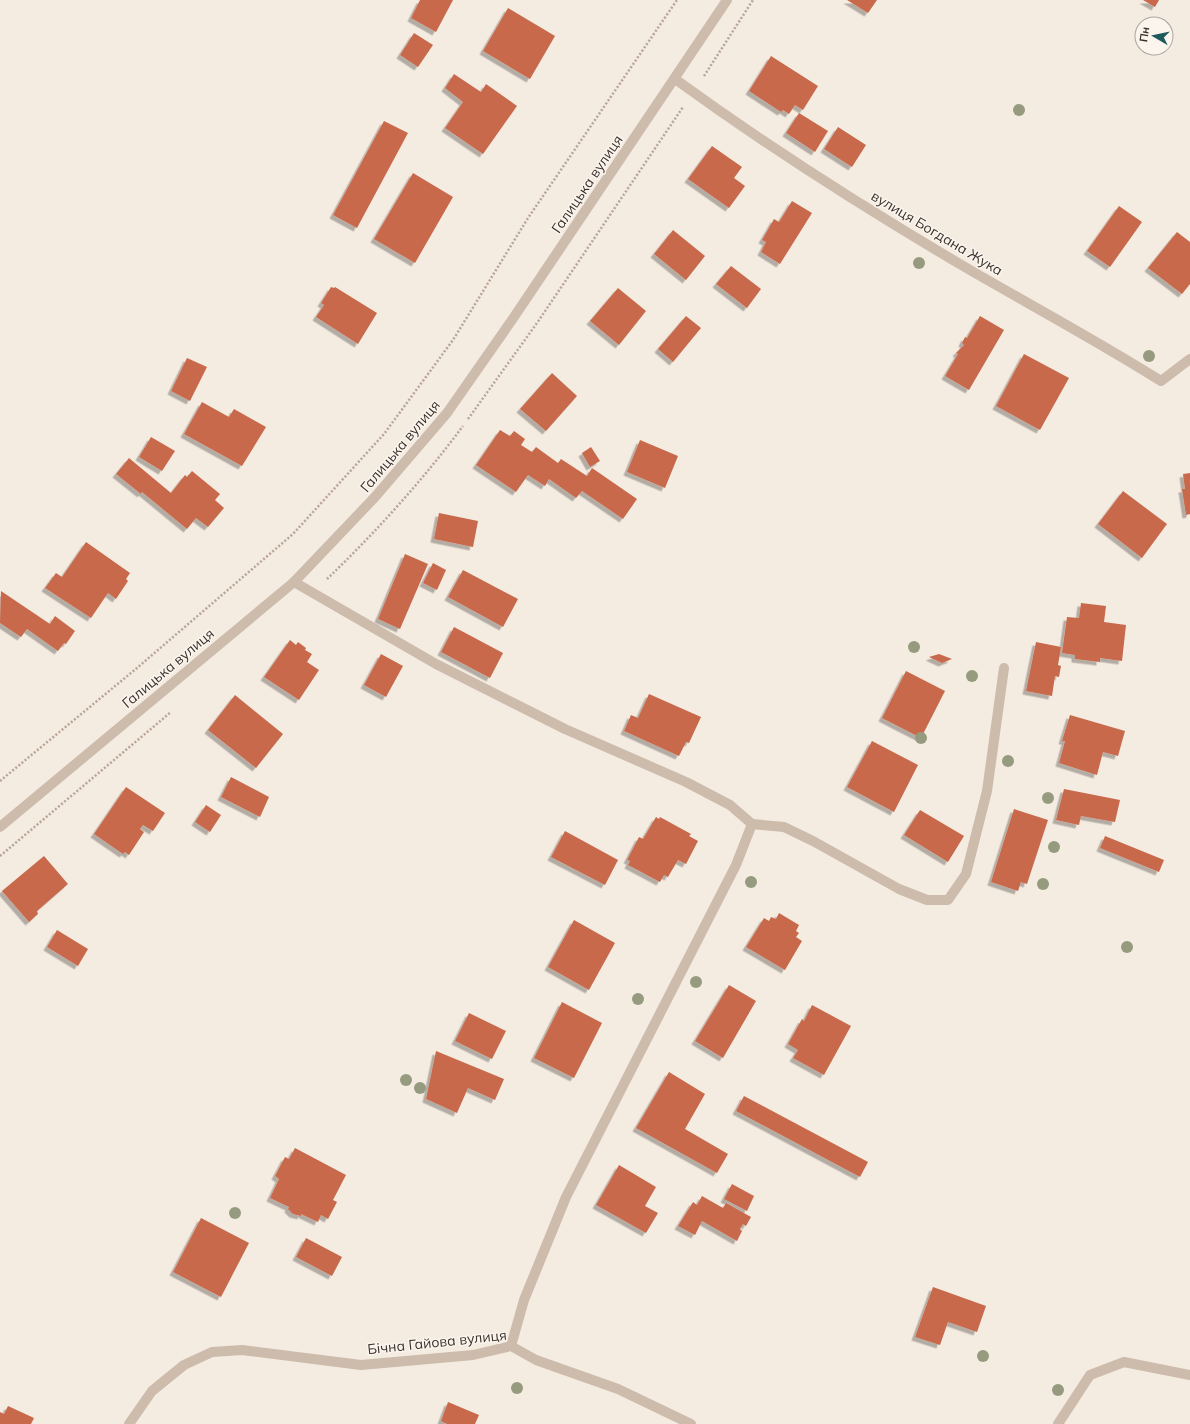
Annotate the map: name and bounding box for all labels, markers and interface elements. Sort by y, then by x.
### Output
north arrow [1134,16,1174,56]
text: Пн [1136,26,1152,43]
street label: Галицька вулиця [547,131,627,237]
street label: вулиця Богдана Жука [868,187,1006,279]
street label: Галицька вулиця [356,396,444,496]
street label: Галицька вулиця [118,624,218,712]
street label: Бічна Гайова вулиця [366,1326,508,1358]

